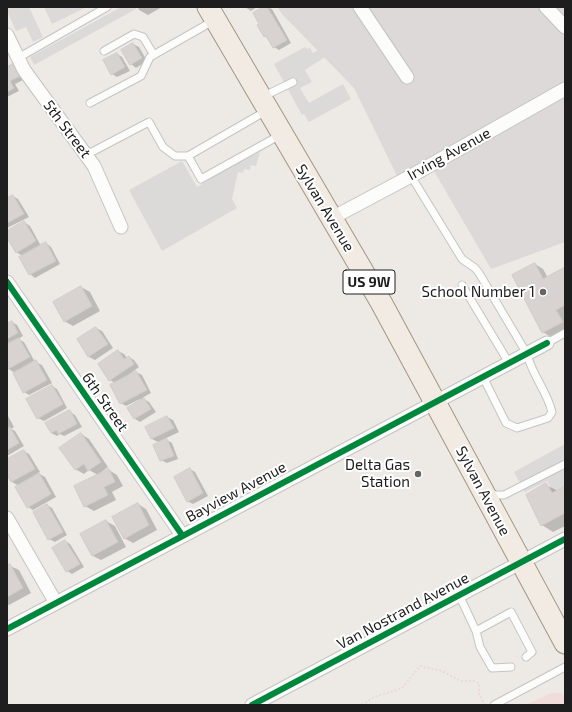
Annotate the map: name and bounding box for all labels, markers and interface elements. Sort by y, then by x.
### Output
street label: 5th Street [40,97,94,161]
street label: Irving Avenue [404,124,494,184]
street label: Sylvan Avenue [292,161,358,255]
road number: US 9W [343,270,395,294]
place label: School Number 1 [421,283,535,301]
marker: School Number 1 [538,287,548,297]
street label: 6th Street [78,369,132,435]
street label: Sylvan Avenue [452,443,514,539]
place label: Delta Gas Station [345,456,410,491]
street label: Bayview Avenue [183,458,289,526]
marker: Delta Gas Station [413,469,423,479]
street label: Van Nostrand Avenue [334,569,472,653]

